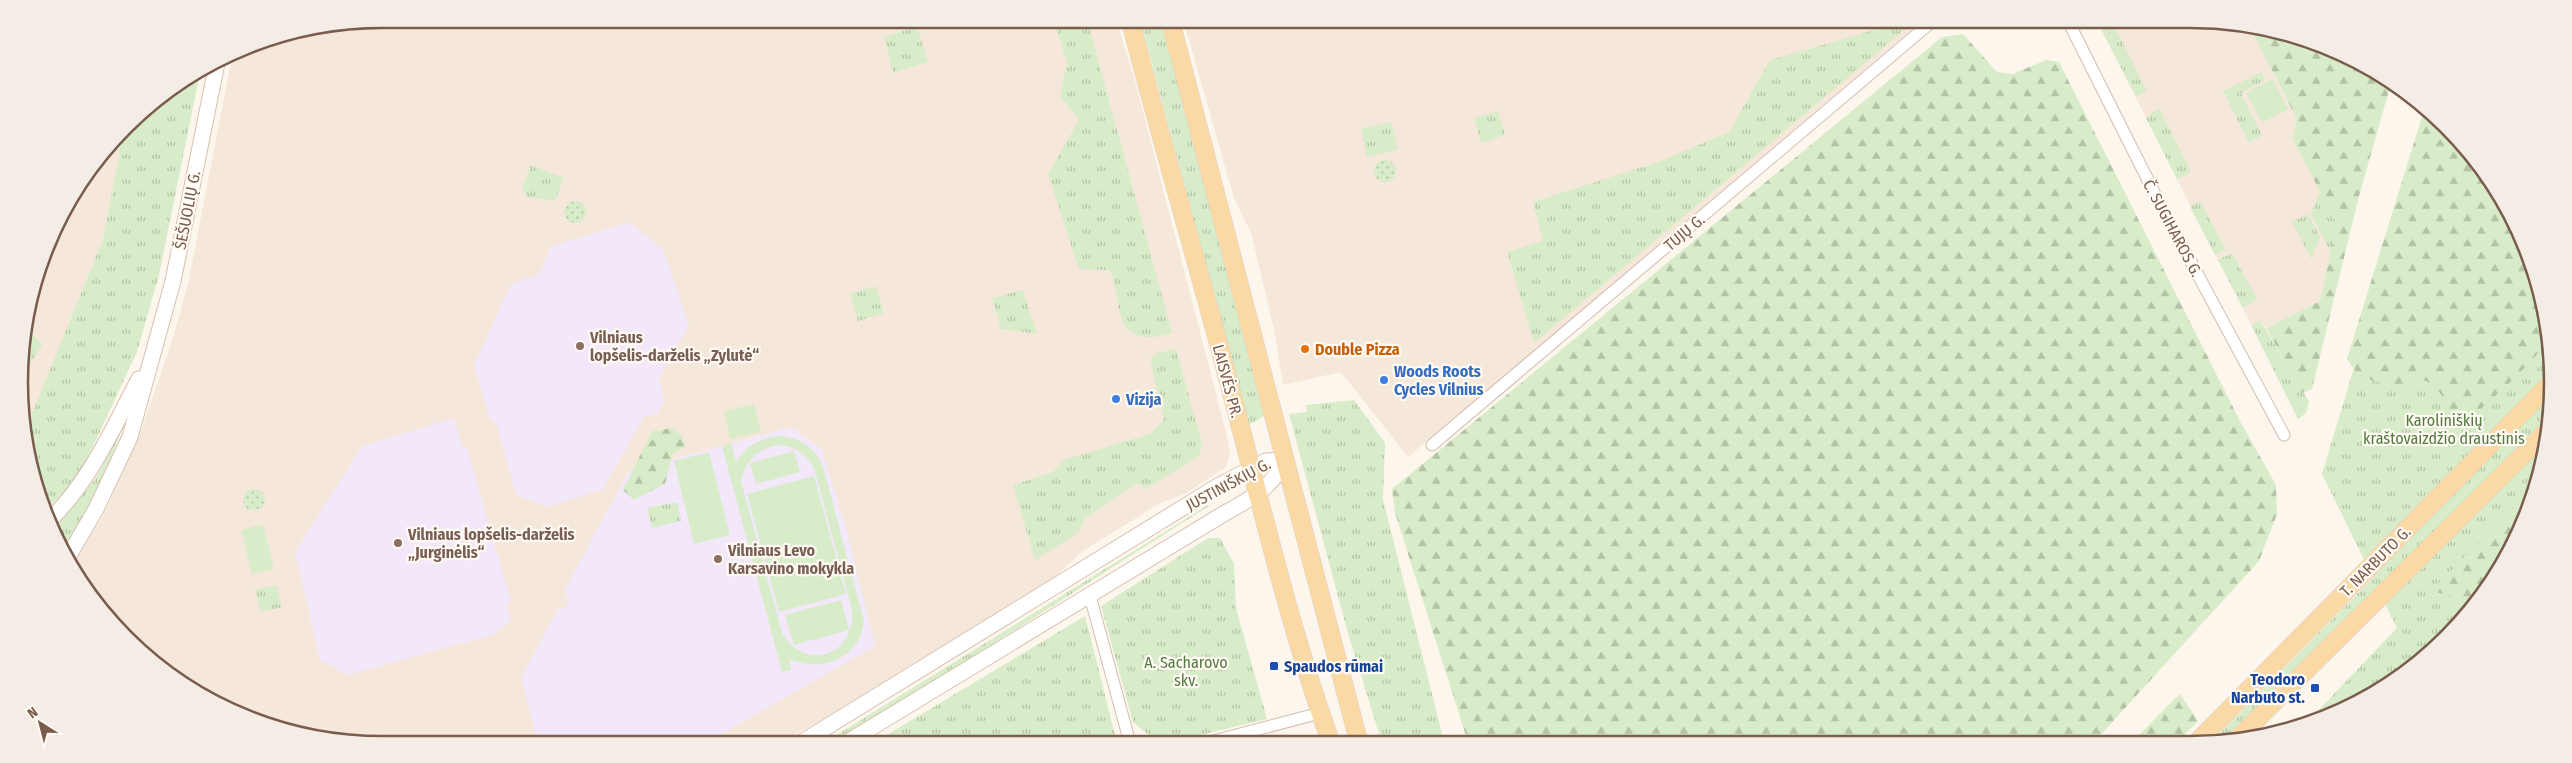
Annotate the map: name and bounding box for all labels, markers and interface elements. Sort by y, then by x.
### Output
street label: ŠEŠUOLIŲ G. [170,169,204,251]
street label: Č. SUGIHAROS G. [2139,176,2207,280]
street label: TUJŲ G. [1660,210,1708,255]
place label: Vilniaus lopšelis-darželis „Zylutė“ [589,328,759,365]
marker: Vilniaus lopšelis-darželis „Zylutė“ [574,340,586,352]
place label: Double Pizza [1315,340,1400,359]
street label: LAISVĖS PR. [1209,342,1246,420]
marker: Double Pizza [1299,343,1311,355]
place label: Woods Roots Cycles Vilnius [1394,362,1484,399]
marker: Woods Roots Cycles Vilnius [1378,374,1390,386]
place label: Vizija [1125,390,1162,409]
marker: Vizija [1110,393,1122,405]
park label: Karoliniškių kraštovaizdžio draustinis [2363,411,2525,448]
street label: JUSTINIŠKIŲ G. [1182,453,1274,515]
street label: T. NARBUTO G. [2336,522,2415,601]
place label: Vilniaus lopšelis-darželis „Jurginėlis“ [407,525,575,562]
marker: Vilniaus lopšelis-darželis „Jurginėlis“ [392,537,404,549]
place label: Vilniaus Levo Karsavino mokykla [727,541,854,578]
marker: Vilniaus Levo Karsavino mokykla [712,553,724,565]
park label: A. Sacharovo skv. [1144,653,1228,690]
place label: Spaudos rūmai [1284,657,1383,676]
marker: Spaudos rūmai [1268,660,1280,672]
place label: Teodoro Narbuto st. [2231,670,2305,707]
marker: Teodoro Narbuto st. [2309,682,2321,694]
north arrow [15,698,65,748]
text: N [24,704,41,722]

